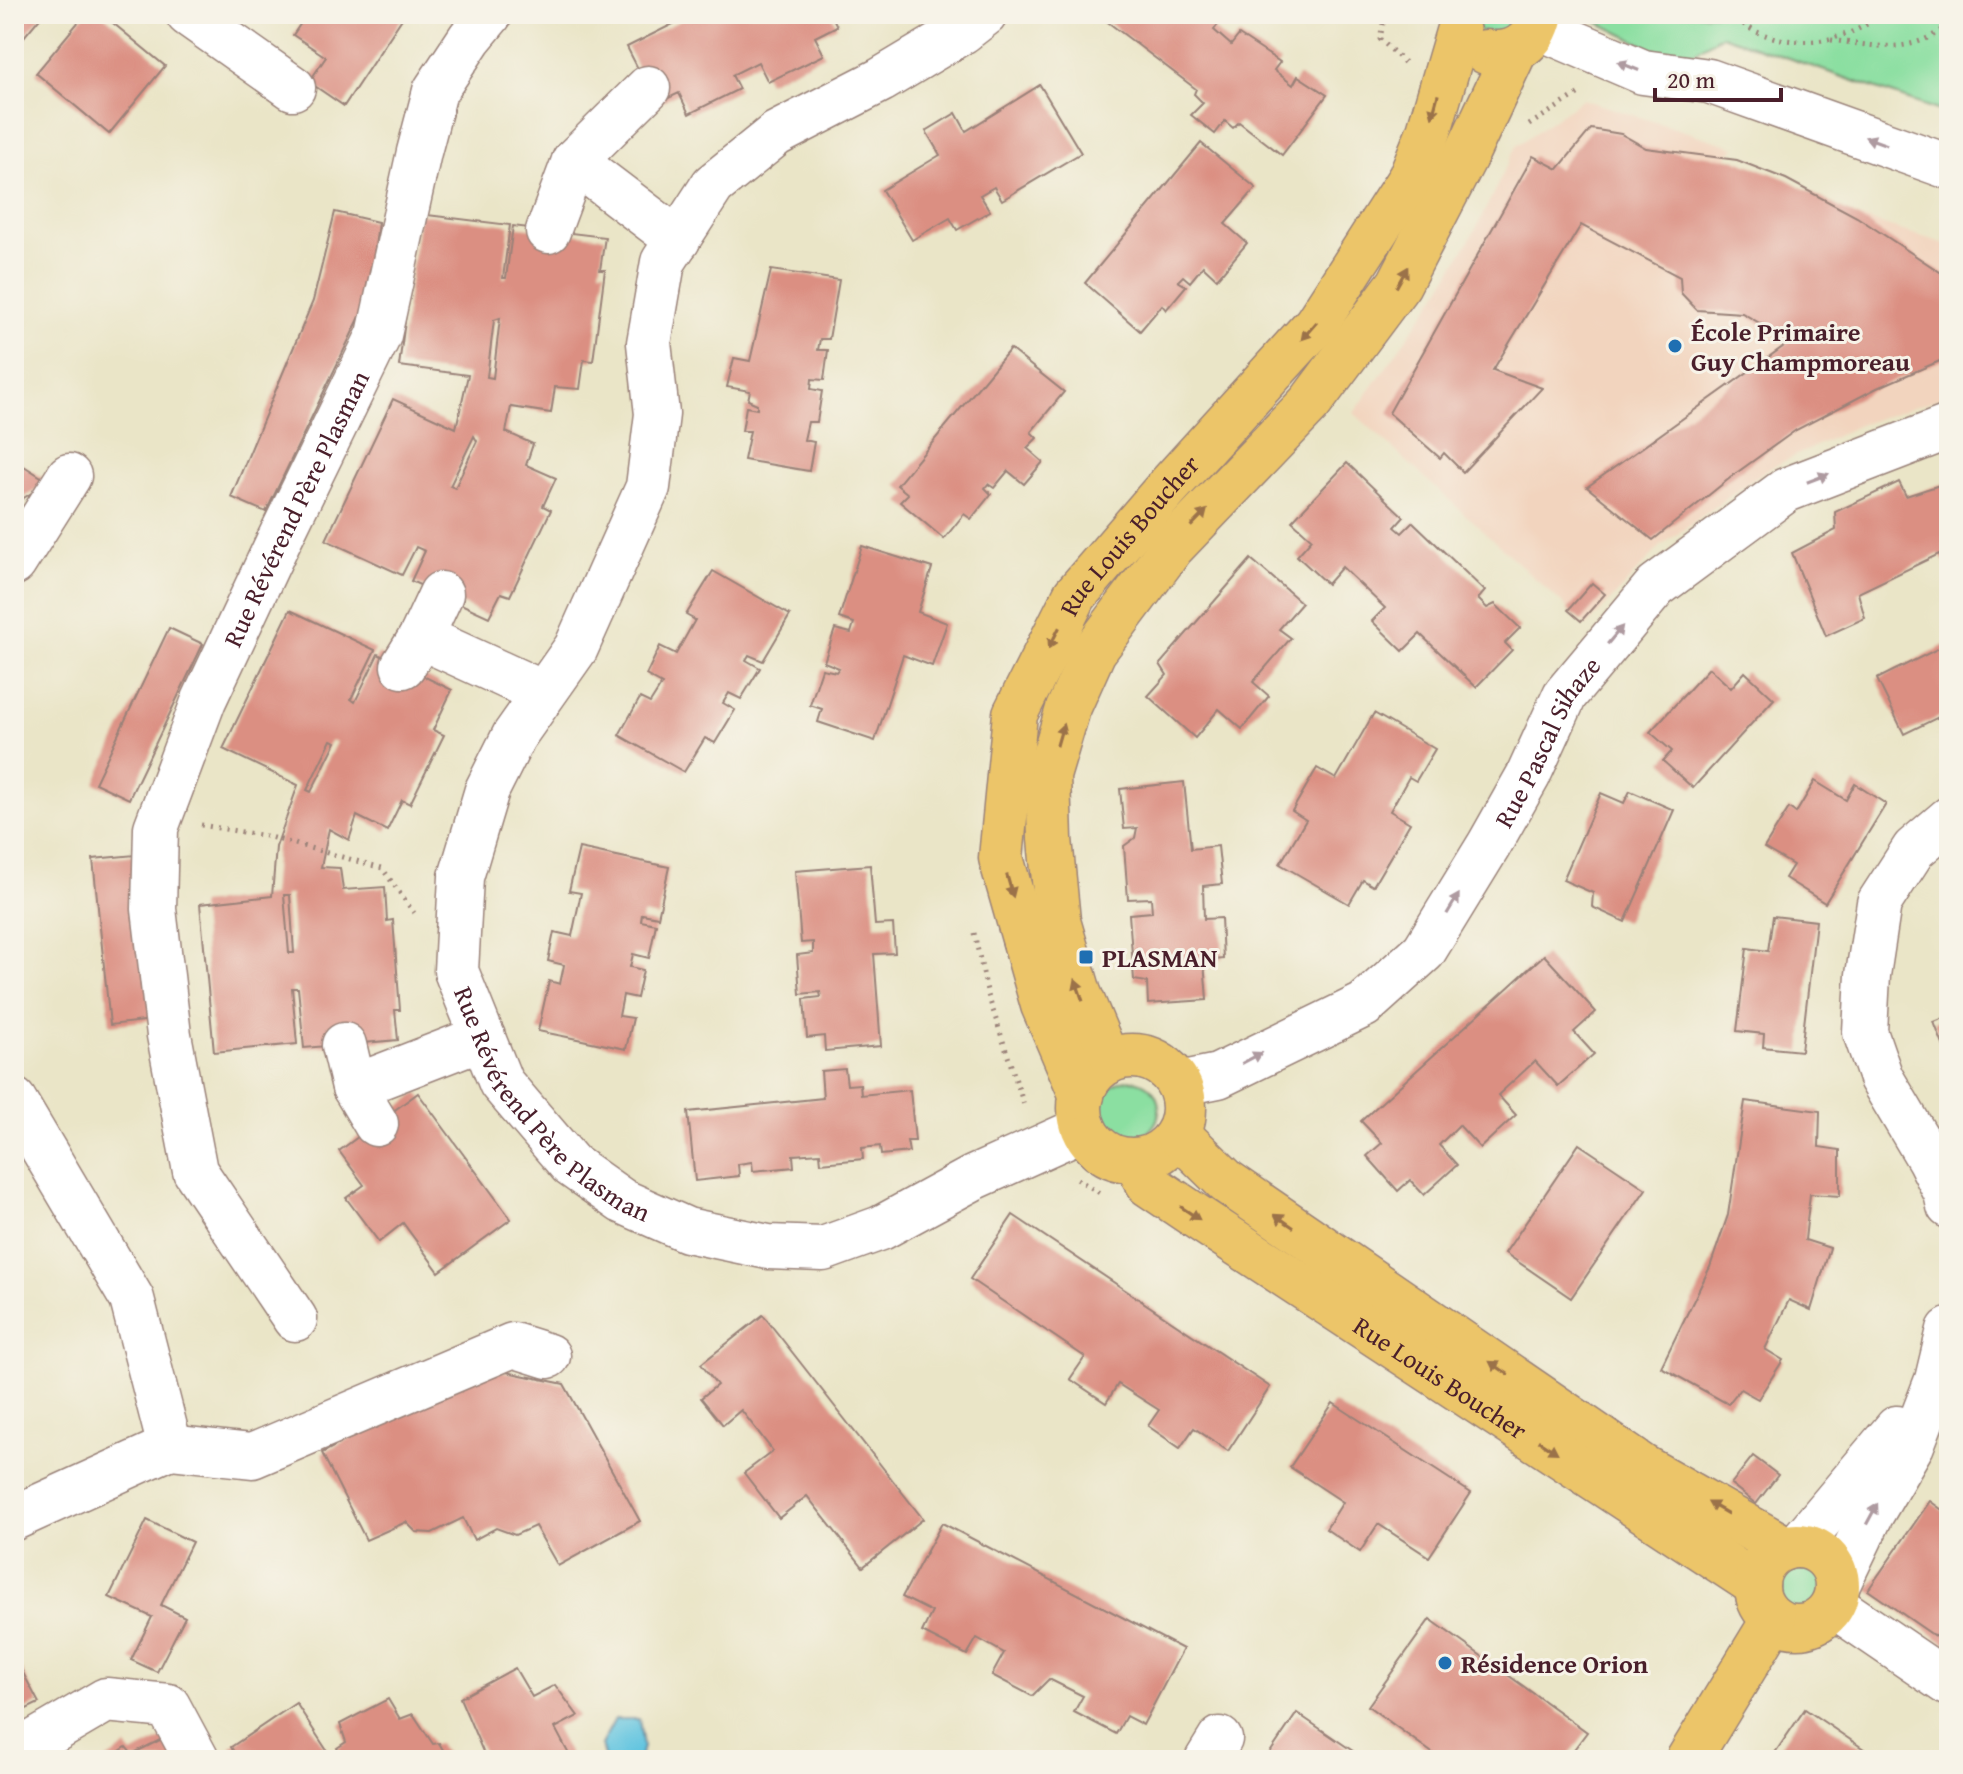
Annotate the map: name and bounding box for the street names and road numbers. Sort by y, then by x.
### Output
street label: Rue Révérend Père Plasman [212,363,379,653]
street label: Rue Louis Boucher [1048,445,1208,622]
street label: Rue Pascal Sihaze [1483,647,1609,834]
street label: Rue Révérend Père Plasman [445,980,657,1231]
street label: Rue Louis Boucher [1346,1306,1536,1449]

